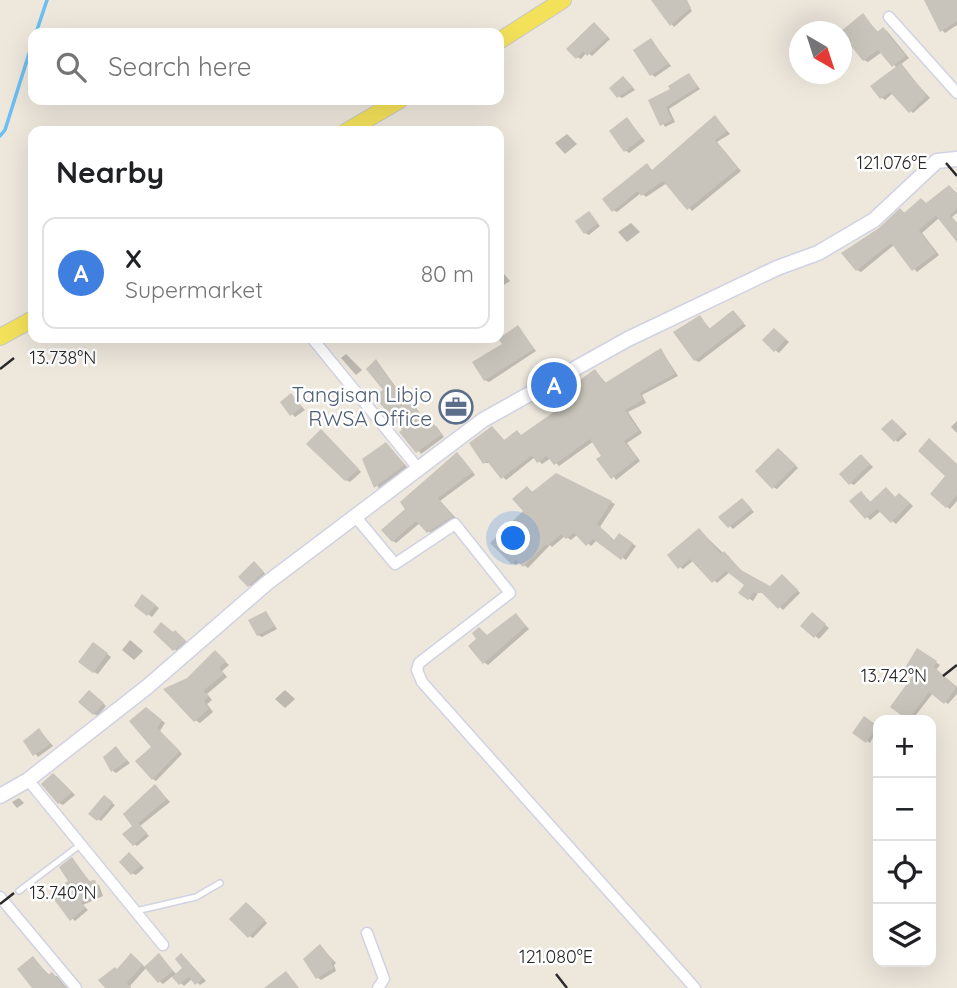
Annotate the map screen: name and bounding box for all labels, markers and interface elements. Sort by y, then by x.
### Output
north arrow [789,21,852,84]
search box [28,28,504,105]
icon: search [52,48,90,86]
text: Search here [108,50,252,83]
text: 121.076°E [857,151,927,174]
text: Nearby [56,153,164,191]
text: X [125,242,142,275]
text: A [74,259,88,288]
text: 80 m [421,259,474,288]
text: Supermarket [125,275,263,304]
text: 13.738°N [30,346,96,369]
pin: A [531,359,577,411]
place label: Tangisan Libjo RWSA Office [292,381,432,431]
office icon: Tangisan Libjo RWSA Office [437,388,475,426]
your location [496,521,530,555]
text: 13.742°N [861,664,927,687]
map controls [873,715,936,967]
button: + [873,715,936,778]
button: − [873,778,936,841]
button: locate [873,841,936,904]
text: 13.740°N [29,881,97,904]
button: layers [873,904,936,967]
text: 121.080°E [519,945,593,968]

